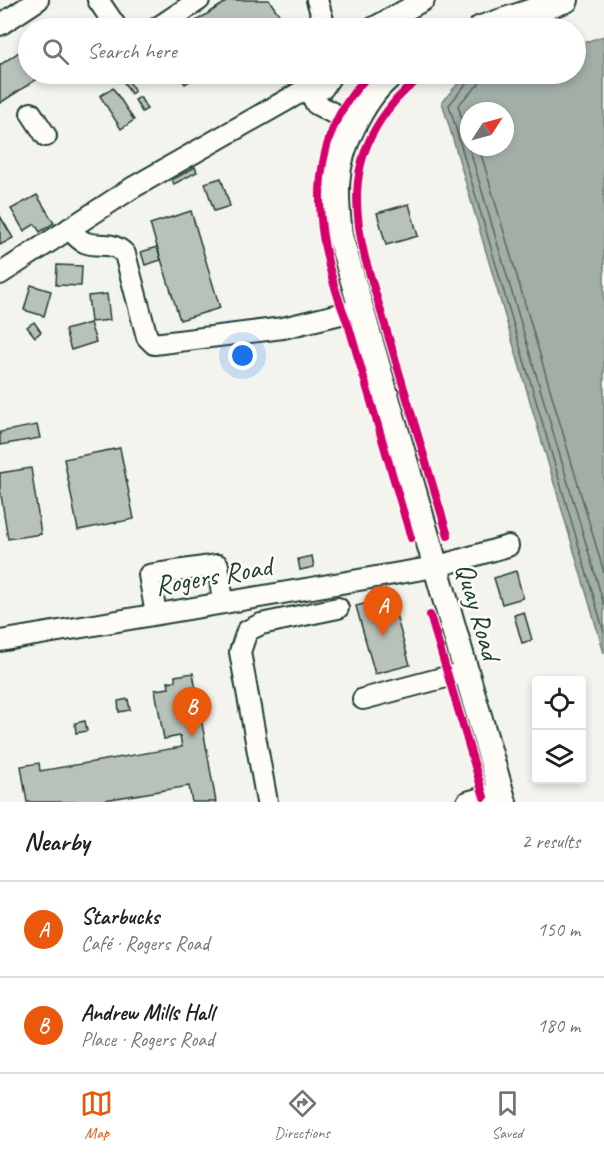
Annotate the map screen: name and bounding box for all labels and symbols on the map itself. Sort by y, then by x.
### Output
north arrow [460,102,514,156]
your location [228,341,257,370]
street label: Rogers Road [152,547,278,603]
street label: Quay Road [448,559,510,667]
pin: A [364,586,403,636]
pin: B [172,688,212,737]

